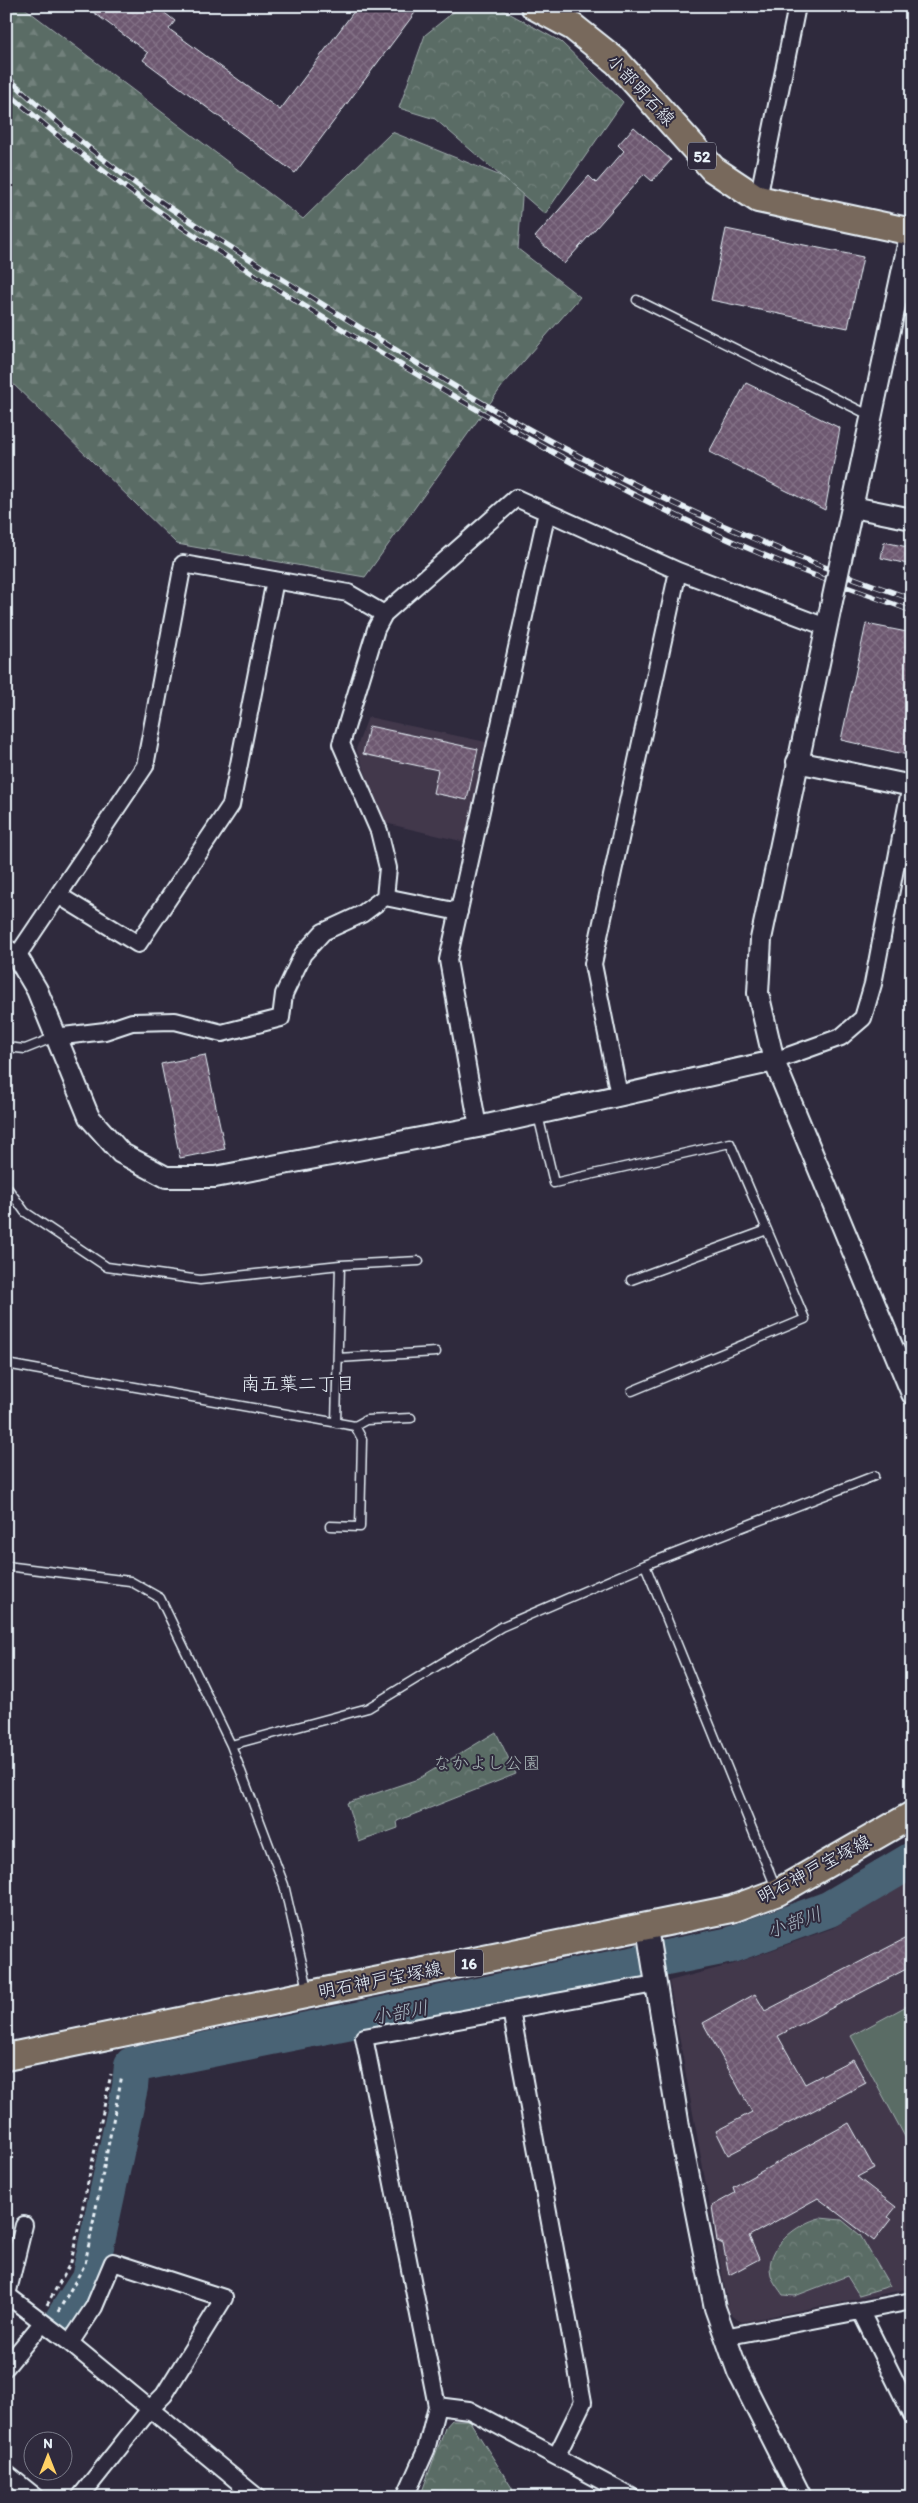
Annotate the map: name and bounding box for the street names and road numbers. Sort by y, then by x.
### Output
street label: 小部明石線 [602,50,680,130]
road number: 52 [688,142,716,170]
street label: 明石神戸宝塚線 [753,1830,875,1908]
road number: 16 [455,1950,483,1976]
street label: 明石神戸宝塚線 [316,1957,444,2003]

